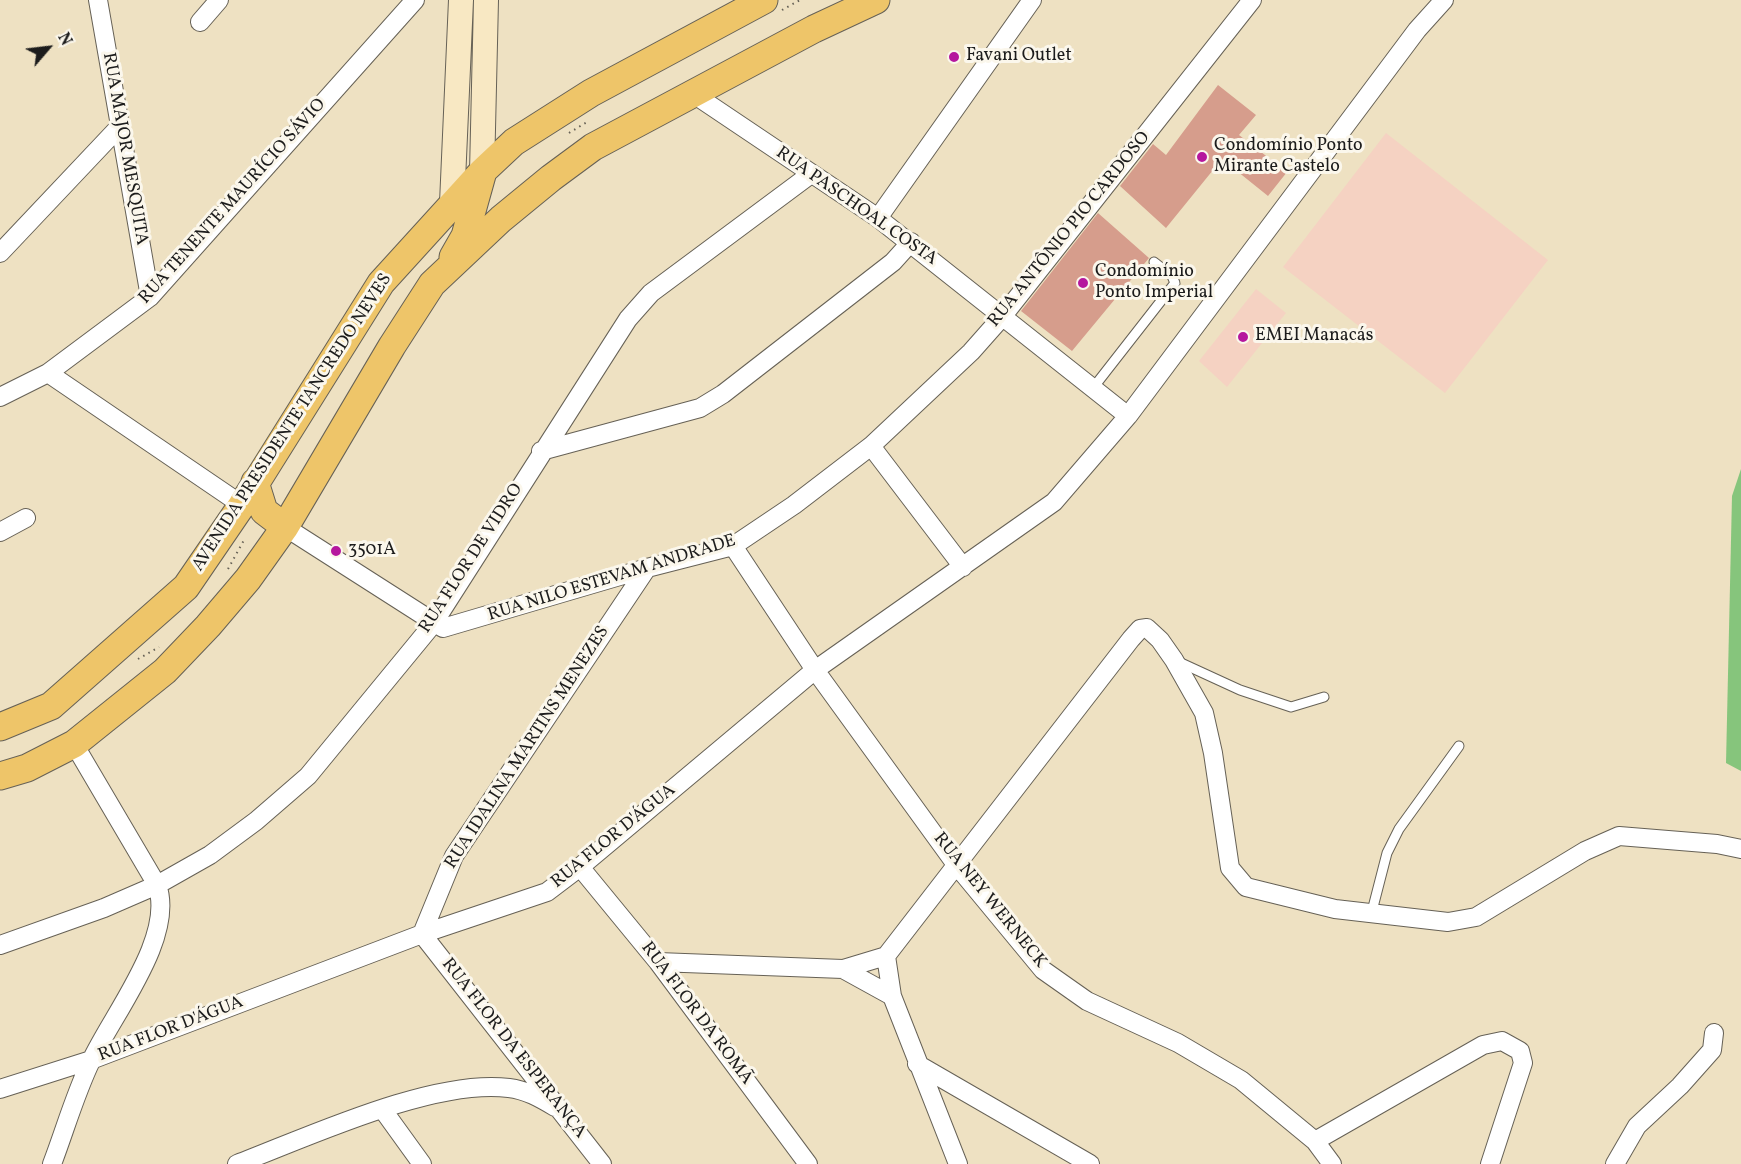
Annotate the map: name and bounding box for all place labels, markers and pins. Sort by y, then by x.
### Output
place label: Favani Outlet [966,46,1072,68]
marker: Favani Outlet [947,50,961,64]
place label: Condomínio Ponto Mirante Castelo [1214,136,1363,178]
marker: Condomínio Ponto Mirante Castelo [1195,150,1209,164]
place label: Condomínio Ponto Imperial [1095,262,1213,304]
marker: Condomínio Ponto Imperial [1076,276,1090,290]
place label: EMEI Manacás [1255,326,1374,348]
marker: EMEI Manacás [1236,330,1250,344]
place label: 3501A [348,540,396,562]
marker: 3501A [329,544,343,558]

